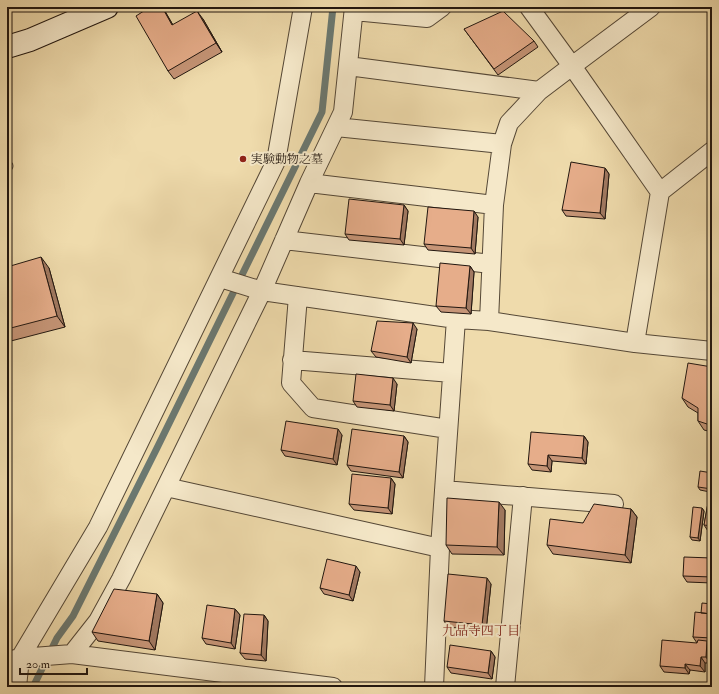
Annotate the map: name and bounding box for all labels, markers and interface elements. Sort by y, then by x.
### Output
place label: 実験動物之墓 [251,152,323,167]
marker: 実験動物之墓 [238,154,248,164]
district label: 九品寺四丁目 [442,623,520,639]
scale bar [20,650,87,676]
text: 20 m [26,657,51,672]

